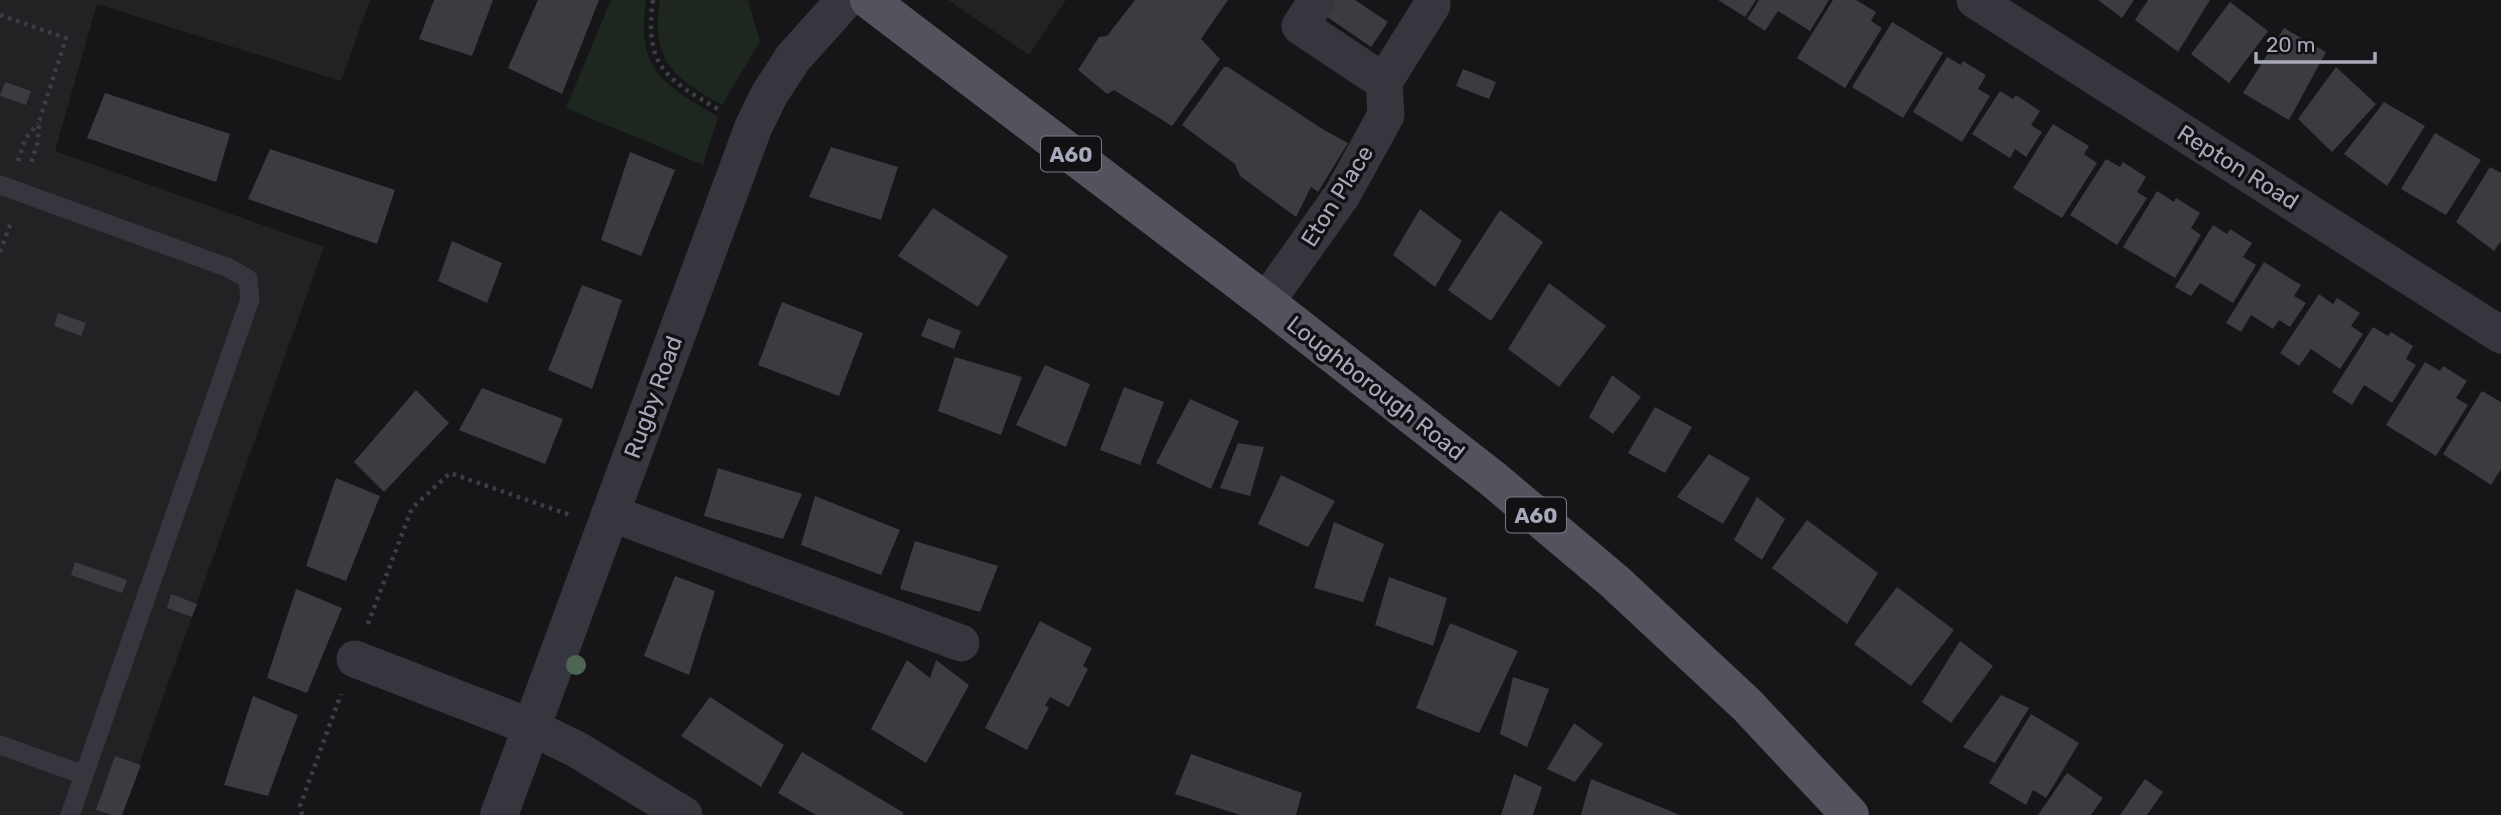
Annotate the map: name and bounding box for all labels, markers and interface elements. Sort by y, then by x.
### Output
scale bar [2256,21,2375,65]
text: 20 m [2266,32,2315,57]
street label: Repton Road [2172,119,2304,215]
road number: A60 [1041,136,1101,172]
street label: Eton Place [1295,140,1379,252]
street label: Loughborough Road [1282,310,1470,466]
street label: Rugby Road [618,332,688,462]
road number: A60 [1506,498,1566,532]

